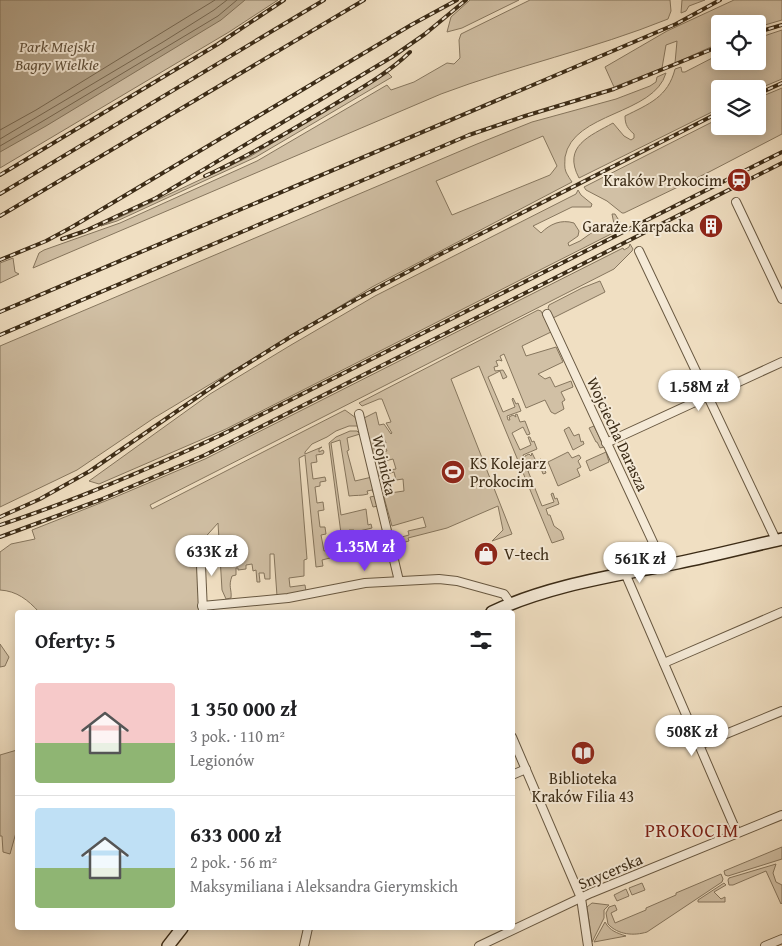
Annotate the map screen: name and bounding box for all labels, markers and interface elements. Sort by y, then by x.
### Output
map controls [711,15,766,135]
button: locate [711,15,766,70]
park label: Park Miejski Bagry Wielkie [14,34,100,76]
button: layers [711,80,766,135]
station icon: Kraków Prokocim [726,167,752,193]
place label: Kraków Prokocim [604,168,722,192]
building icon: Garaże Karpacka [698,213,724,239]
place label: Garaże Karpacka [583,214,694,238]
pin: 1.58M zł [647,370,751,412]
street label: Wojciecha Darasza [581,373,655,495]
text: 1.58M zł [669,374,729,398]
street label: Wojnicka [366,432,404,498]
place label: KS Kolejarz Prokocim [470,451,546,493]
sports icon: KS Kolejarz Prokocim [440,459,466,485]
pin: 1.35M zł [313,530,417,572]
pin: 633K zł [166,534,258,577]
text: 1.35M zł [335,534,395,558]
text: 633K zł [186,539,238,563]
shop icon: V-tech [473,541,499,567]
place label: V-tech [504,542,549,566]
pin: 561K zł [594,542,686,584]
text: 561K zł [614,546,666,570]
text: Oferty: 5 [35,625,116,656]
icon: filters [467,626,495,654]
text: 1 350 000 zł [190,693,297,724]
icon: home [75,703,135,763]
pin: 508K zł [646,714,738,757]
text: 508K zł [666,719,718,743]
text: 3 pok. · 110 m² [190,724,285,748]
library icon: Biblioteka Kraków Filia 43 [570,740,596,766]
text: Legionów [190,748,254,772]
place label: Biblioteka Kraków Filia 43 [532,766,634,808]
district label: PROKOCIM [645,816,739,844]
text: 633 000 zł [190,819,281,850]
icon: home [75,828,135,888]
street label: Snycerska [574,846,646,895]
text: 2 pok. · 56 m² [190,850,277,874]
text: Maksymiliana i Aleksandra Gierymskich [190,874,458,898]

